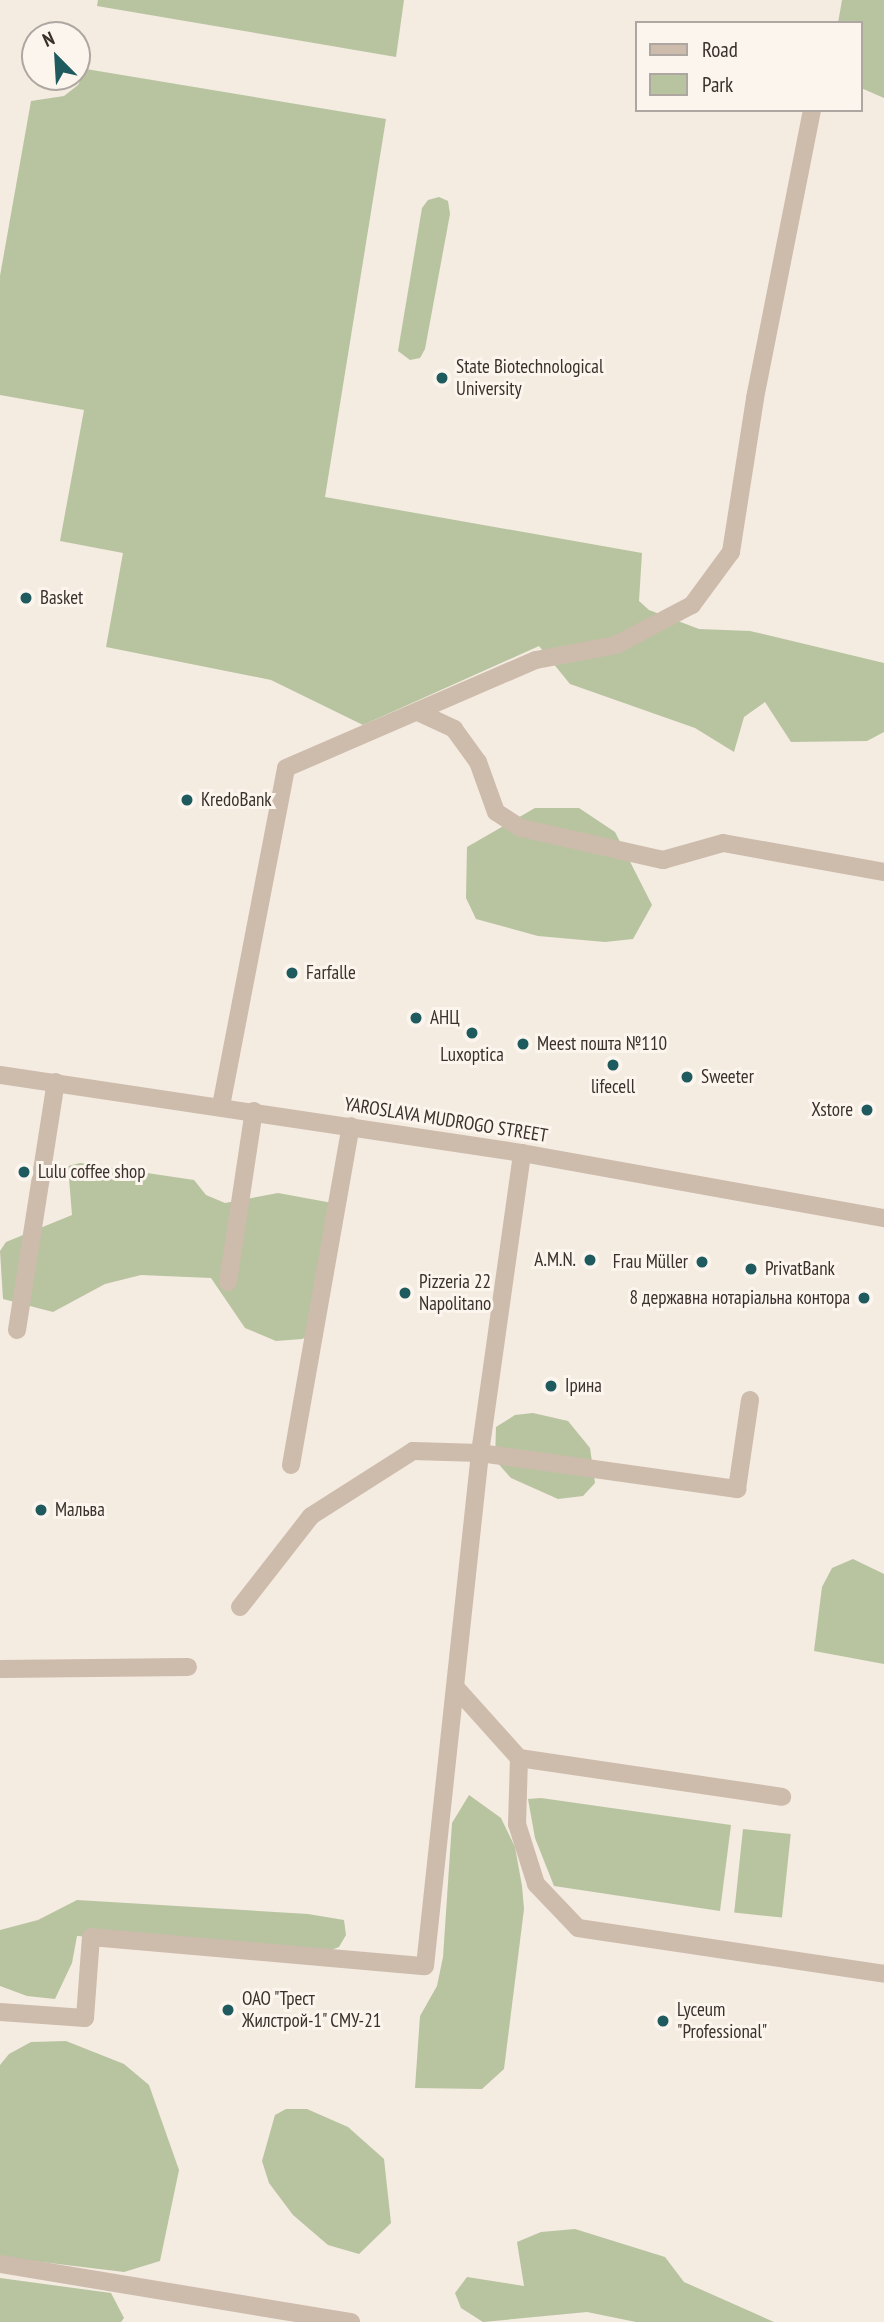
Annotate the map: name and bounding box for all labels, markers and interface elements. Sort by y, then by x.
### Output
north arrow [21,21,91,91]
legend [636,21,863,112]
text: N [39,26,58,52]
text: Road [702,36,738,63]
text: Park [702,71,733,98]
place label: State Biotechnological University [456,356,603,400]
marker: State Biotechnological University [434,370,450,386]
place label: Basket [40,587,83,609]
marker: Basket [18,590,34,606]
place label: KredoBank [201,789,272,811]
marker: KredoBank [179,792,195,808]
place label: Farfalle [306,962,356,984]
marker: Farfalle [284,965,300,981]
place label: АНЦ [430,1007,460,1029]
marker: АНЦ [408,1010,424,1026]
marker: Luxoptica [464,1025,480,1041]
place label: Meest пошта №110 [537,1033,667,1055]
marker: Meest пошта №110 [515,1036,531,1052]
place label: Luxoptica [440,1044,504,1066]
marker: lifecell [605,1057,621,1073]
place label: Sweeter [701,1066,754,1088]
marker: Sweeter [679,1069,695,1085]
place label: lifecell [591,1076,635,1098]
street label: YAROSLAVA MUDROGO STREET [342,1093,550,1147]
place label: Xstore [811,1099,853,1121]
marker: Xstore [859,1102,875,1118]
place label: Lulu coffee shop [38,1161,145,1183]
marker: Lulu coffee shop [16,1164,32,1180]
place label: A.M.N. [534,1249,576,1271]
place label: Frau Müller [613,1251,688,1273]
marker: A.M.N. [582,1252,598,1268]
marker: Frau Müller [694,1254,710,1270]
place label: PrivatBank [765,1258,835,1280]
marker: PrivatBank [743,1261,759,1277]
place label: Pizzeria 22 Napolitano [419,1271,491,1315]
marker: Pizzeria 22 Napolitano [397,1285,413,1301]
place label: 8 державна нотаріальна контора [629,1287,850,1309]
marker: 8 державна нотаріальна контора [856,1290,872,1306]
place label: Ірина [565,1375,602,1397]
marker: Ірина [543,1378,559,1394]
place label: Мальва [55,1499,105,1521]
marker: Мальва [33,1502,49,1518]
place label: ОАО "Трест Жилстрой-1" СМУ-21 [242,1988,383,2032]
place label: Lyceum "Professional" [677,1999,767,2043]
marker: ОАО "Трест Жилстрой-1" СМУ-21 [220,2002,236,2018]
marker: Lyceum "Professional" [655,2013,671,2029]

